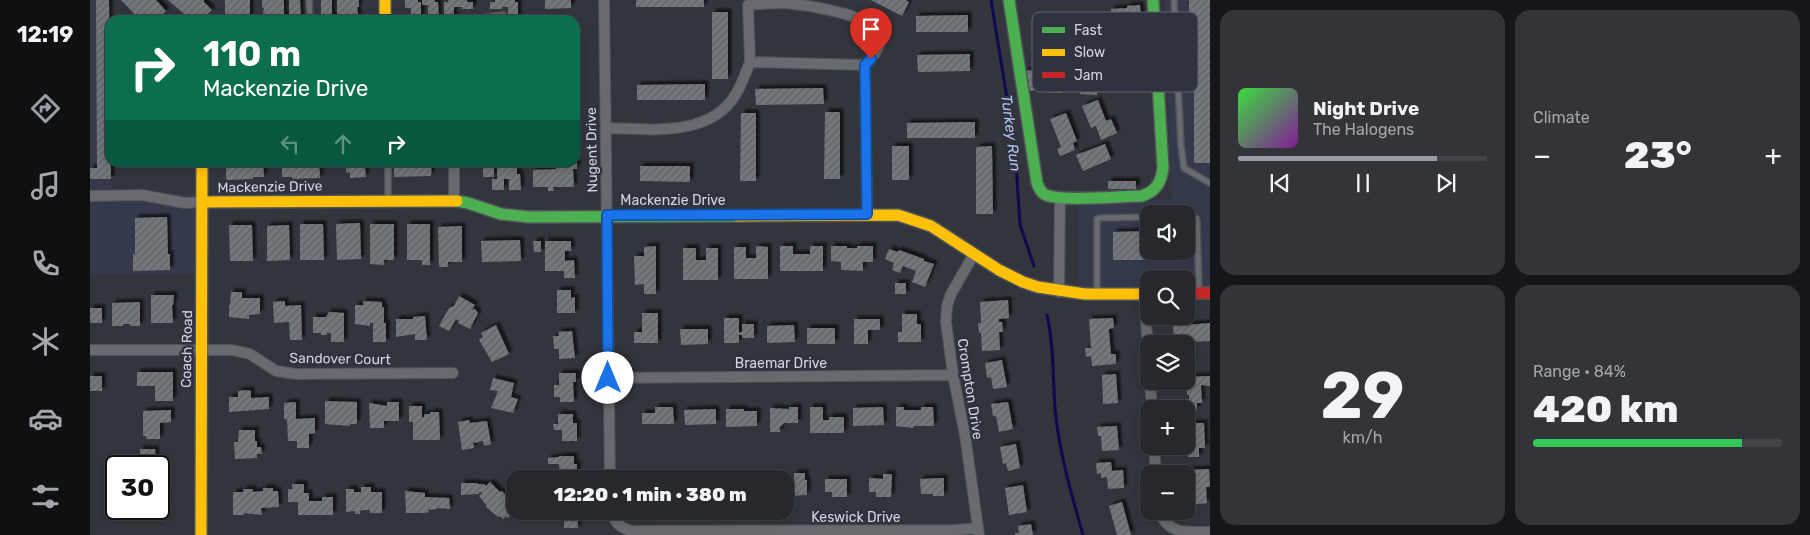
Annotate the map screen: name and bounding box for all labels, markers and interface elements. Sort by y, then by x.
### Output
pin [850,8,892,59]
legend [1032,12,1198,92]
icon: arrive [857,15,885,43]
text: 12:19 [17,21,73,48]
text: Fast [1074,22,1103,39]
text: 110 m [203,33,301,75]
icon: right [120,35,185,100]
text: Slow [1074,44,1105,61]
text: Jam [1074,67,1103,84]
text: Mackenzie Drive [203,75,368,102]
icon: directions [28,91,63,126]
water label: Turkey Run [997,93,1025,173]
text: Night Drive [1313,97,1419,120]
street label: Nugent Drive [583,107,601,193]
text: Climate [1533,108,1590,127]
text: The Halogens [1313,120,1414,139]
icon: left [276,130,304,158]
icon: ahead [329,130,357,158]
icon: right [382,130,410,158]
text: 23° [1624,132,1692,178]
text: − [1533,139,1551,172]
text: + [1765,139,1782,172]
icon: music [28,168,63,203]
icon: previous [1266,169,1294,197]
icon: pause [1349,169,1377,197]
icon: next [1432,169,1460,197]
street label: Mackenzie Drive [217,178,323,196]
street label: Mackenzie Drive [620,192,726,209]
map controls [1140,205,1195,520]
button: sound [1140,205,1195,260]
icon: phone [28,246,63,281]
button: search [1140,270,1195,325]
street label: Coach Road [178,310,196,388]
icon: climate [28,324,63,359]
button: layers [1140,335,1195,390]
street label: Crompton Drive [954,337,986,441]
street label: Sandover Court [289,350,391,368]
position arrow [581,351,633,403]
street label: Braemar Drive [735,355,827,372]
text: 29 [1321,357,1404,434]
text: Range · 84% [1533,362,1626,381]
text: 420 km [1533,386,1678,432]
button: + [1140,400,1195,455]
icon: car [28,401,63,436]
text: km/h [1343,428,1382,447]
speed limit sign: 30 [105,455,170,520]
button: − [1140,465,1195,520]
icon: filters [28,479,63,514]
text: 12:20 · 1 min · 380 m [553,483,747,506]
street label: Keswick Drive [811,509,901,526]

